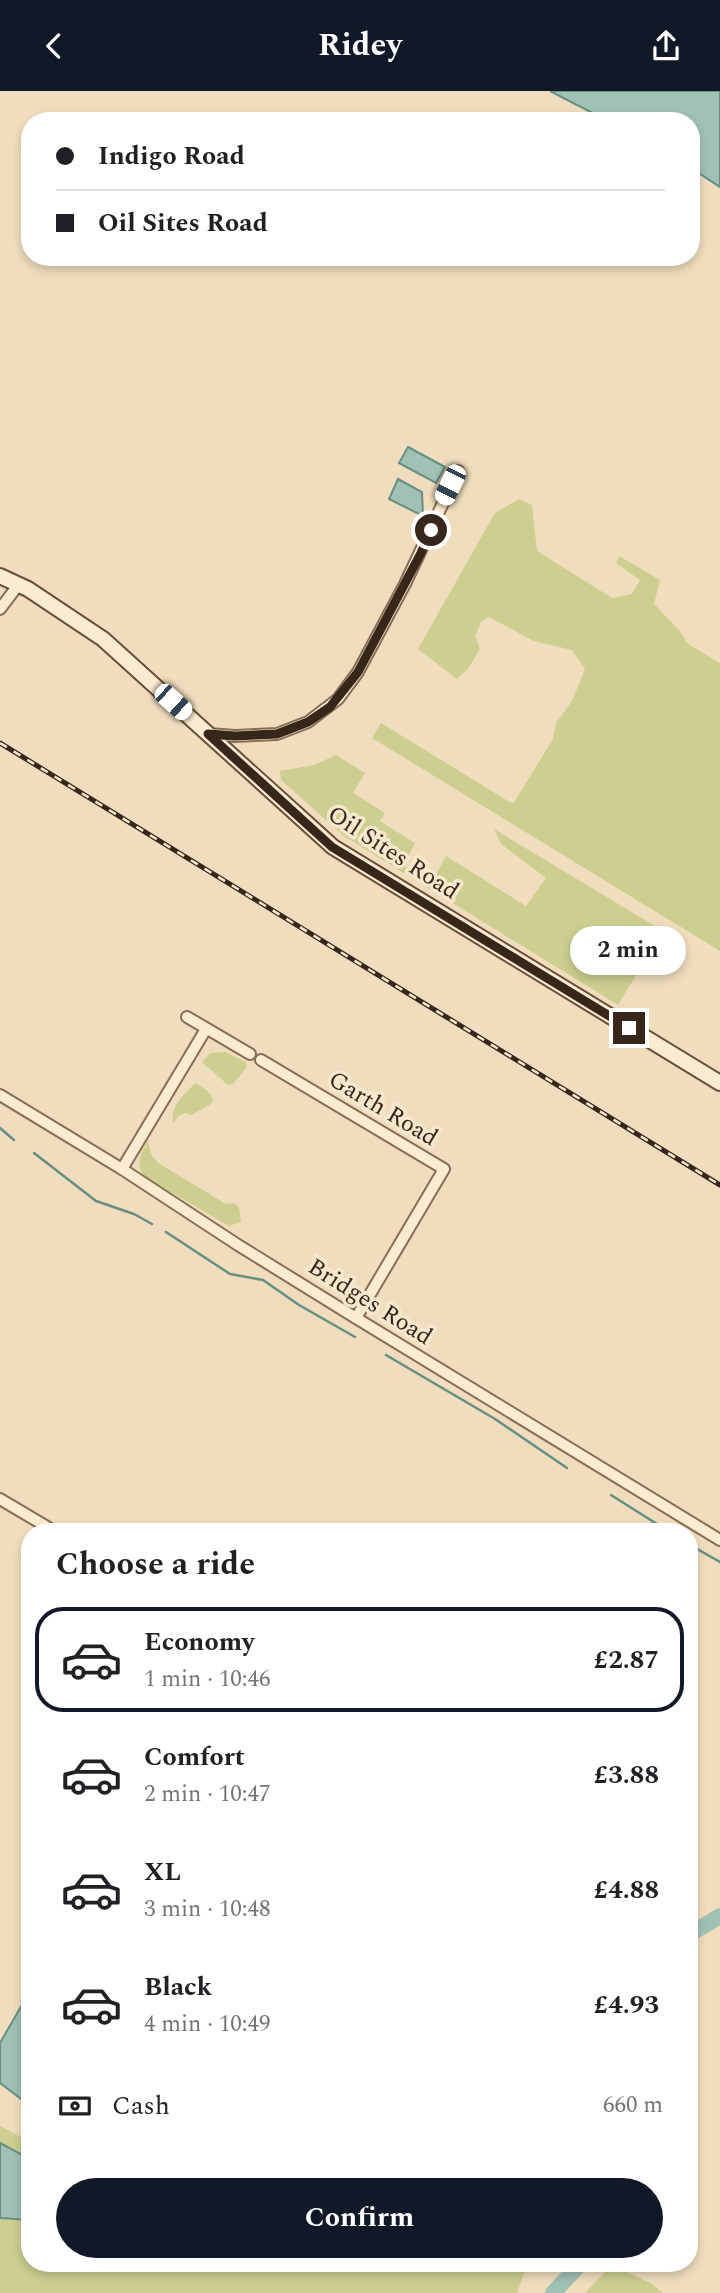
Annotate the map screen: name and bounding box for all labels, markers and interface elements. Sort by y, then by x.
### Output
text: Ridey [318,21,402,70]
icon: back [35,27,73,65]
icon: share [647,27,685,65]
text: Indigo Road [98,136,245,176]
text: Oil Sites Road [98,203,268,243]
car [432,462,469,508]
route start [415,514,447,546]
car [151,680,196,724]
street label: Oil Sites Road [320,797,466,909]
callout: 2 min [571,927,687,975]
text: 2 min [597,933,659,968]
route end [613,1012,645,1044]
street label: Garth Road [321,1062,445,1156]
street label: Bridges Road [301,1249,439,1355]
text: Choose a ride [56,1540,255,1589]
text: Economy [144,1622,254,1662]
icon: car [60,1628,123,1691]
text: £2.87 [594,1640,659,1680]
text: 1 min · 10:46 [144,1662,271,1697]
text: Comfort [144,1737,245,1777]
icon: car [60,1743,123,1806]
text: £3.88 [594,1755,659,1795]
text: 2 min · 10:47 [144,1777,271,1812]
text: XL [144,1852,181,1892]
icon: car [60,1858,123,1921]
text: £4.88 [594,1870,659,1910]
text: 3 min · 10:48 [144,1892,271,1927]
text: Black [144,1967,212,2007]
icon: car [60,1973,123,2036]
text: £4.93 [594,1985,659,2025]
text: 4 min · 10:49 [144,2007,271,2042]
text: Cash [112,2086,170,2126]
icon: cash [56,2087,94,2125]
text: 660 m [603,2088,663,2123]
button: Confirm [56,2178,663,2258]

